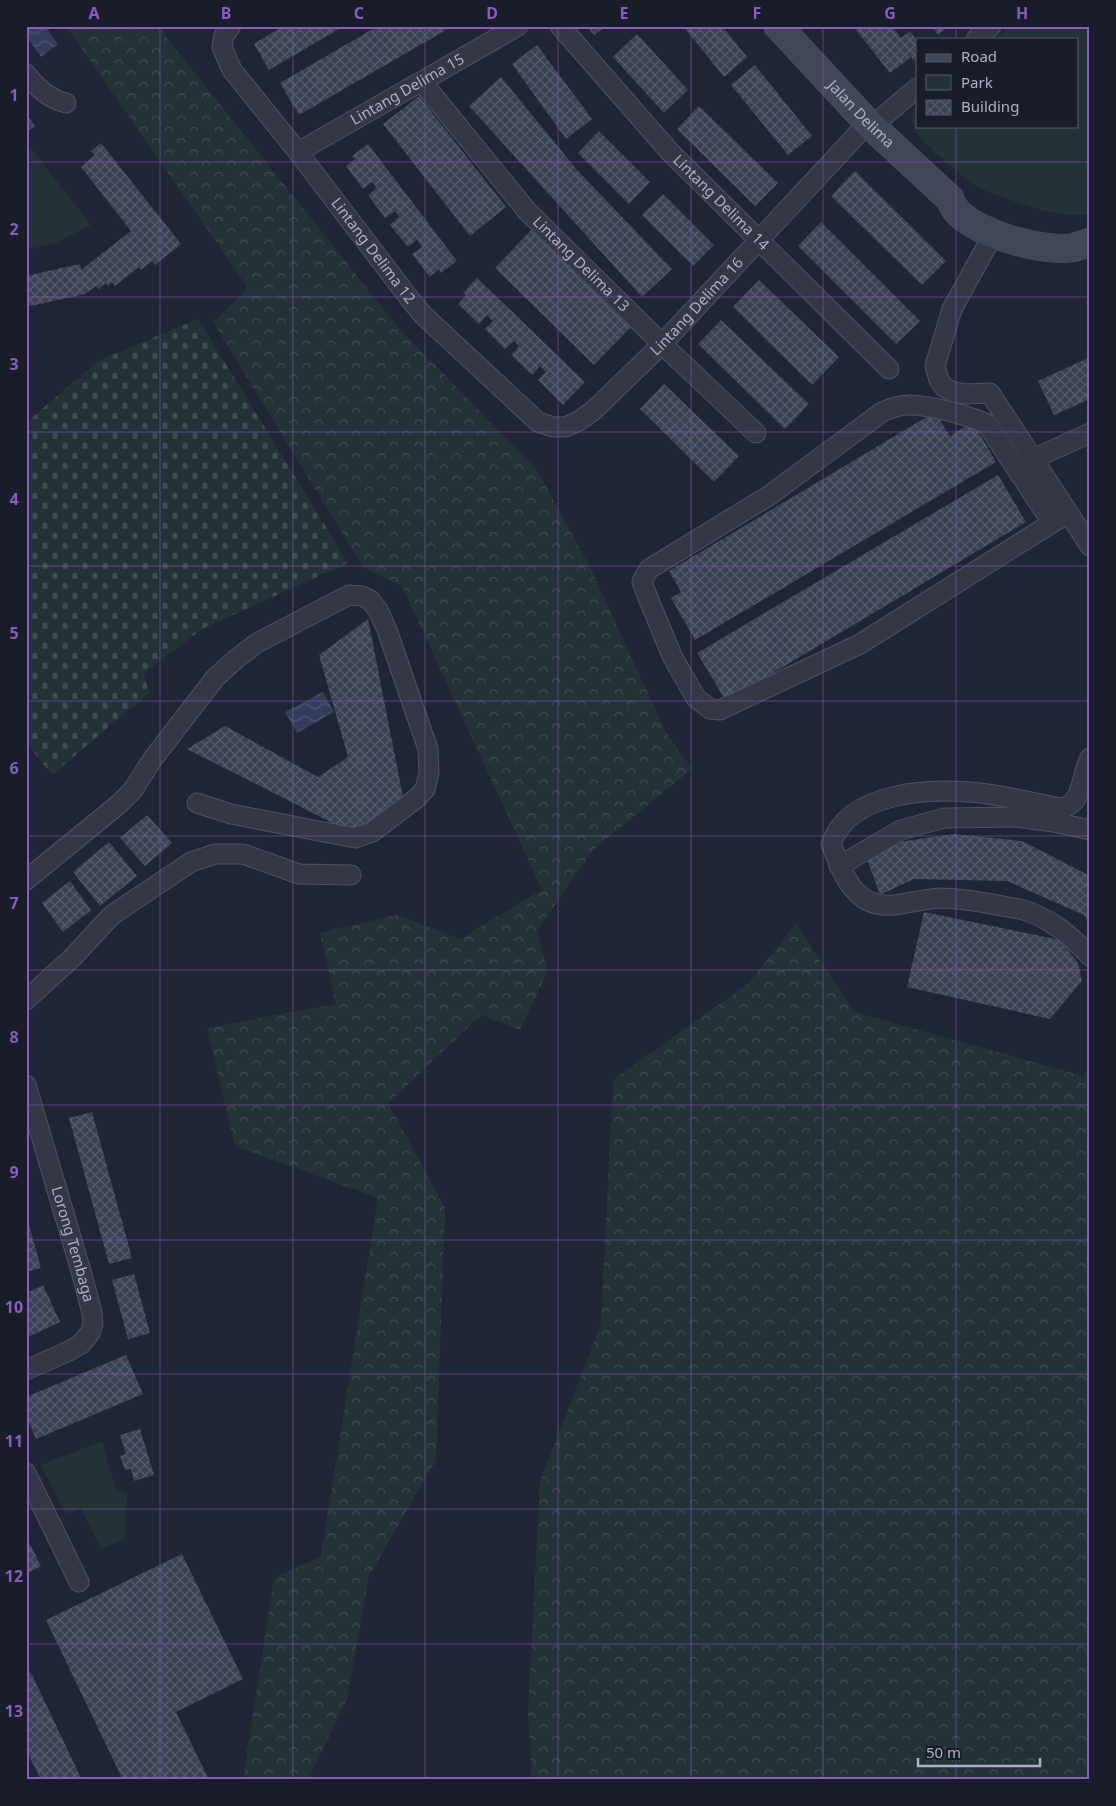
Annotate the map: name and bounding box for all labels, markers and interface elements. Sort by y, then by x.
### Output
text: A [88,2,100,24]
text: B [221,2,231,24]
text: C [354,2,364,24]
text: D [486,2,498,24]
text: E [620,2,629,24]
text: F [753,2,761,24]
text: G [884,2,896,24]
text: H [1016,2,1028,24]
legend [916,38,1078,128]
text: Road [961,46,997,66]
street label: Lintang Delima 15 [346,48,467,129]
text: Park [961,72,993,92]
street label: Jalan Delima [823,74,899,152]
text: 1 [9,84,19,106]
text: Building [961,96,1019,116]
street label: Lintang Delima 14 [669,150,774,254]
street label: Lintang Delima 12 [327,193,420,307]
street label: Lintang Delima 13 [529,211,634,315]
text: 2 [9,218,19,240]
street label: Lintang Delima 16 [645,252,747,359]
text: 3 [9,353,19,375]
text: 4 [9,488,19,510]
text: 5 [9,622,19,644]
text: 6 [9,757,19,779]
text: 7 [9,892,19,914]
text: 8 [9,1026,19,1048]
text: 9 [9,1161,19,1183]
street label: Lorong Tembaga [48,1184,100,1304]
text: 10 [5,1296,23,1318]
text: 11 [5,1430,23,1452]
text: 12 [5,1565,23,1587]
text: 13 [5,1700,23,1722]
scale bar [918,1736,1041,1768]
text: 50 m [926,1742,961,1762]

